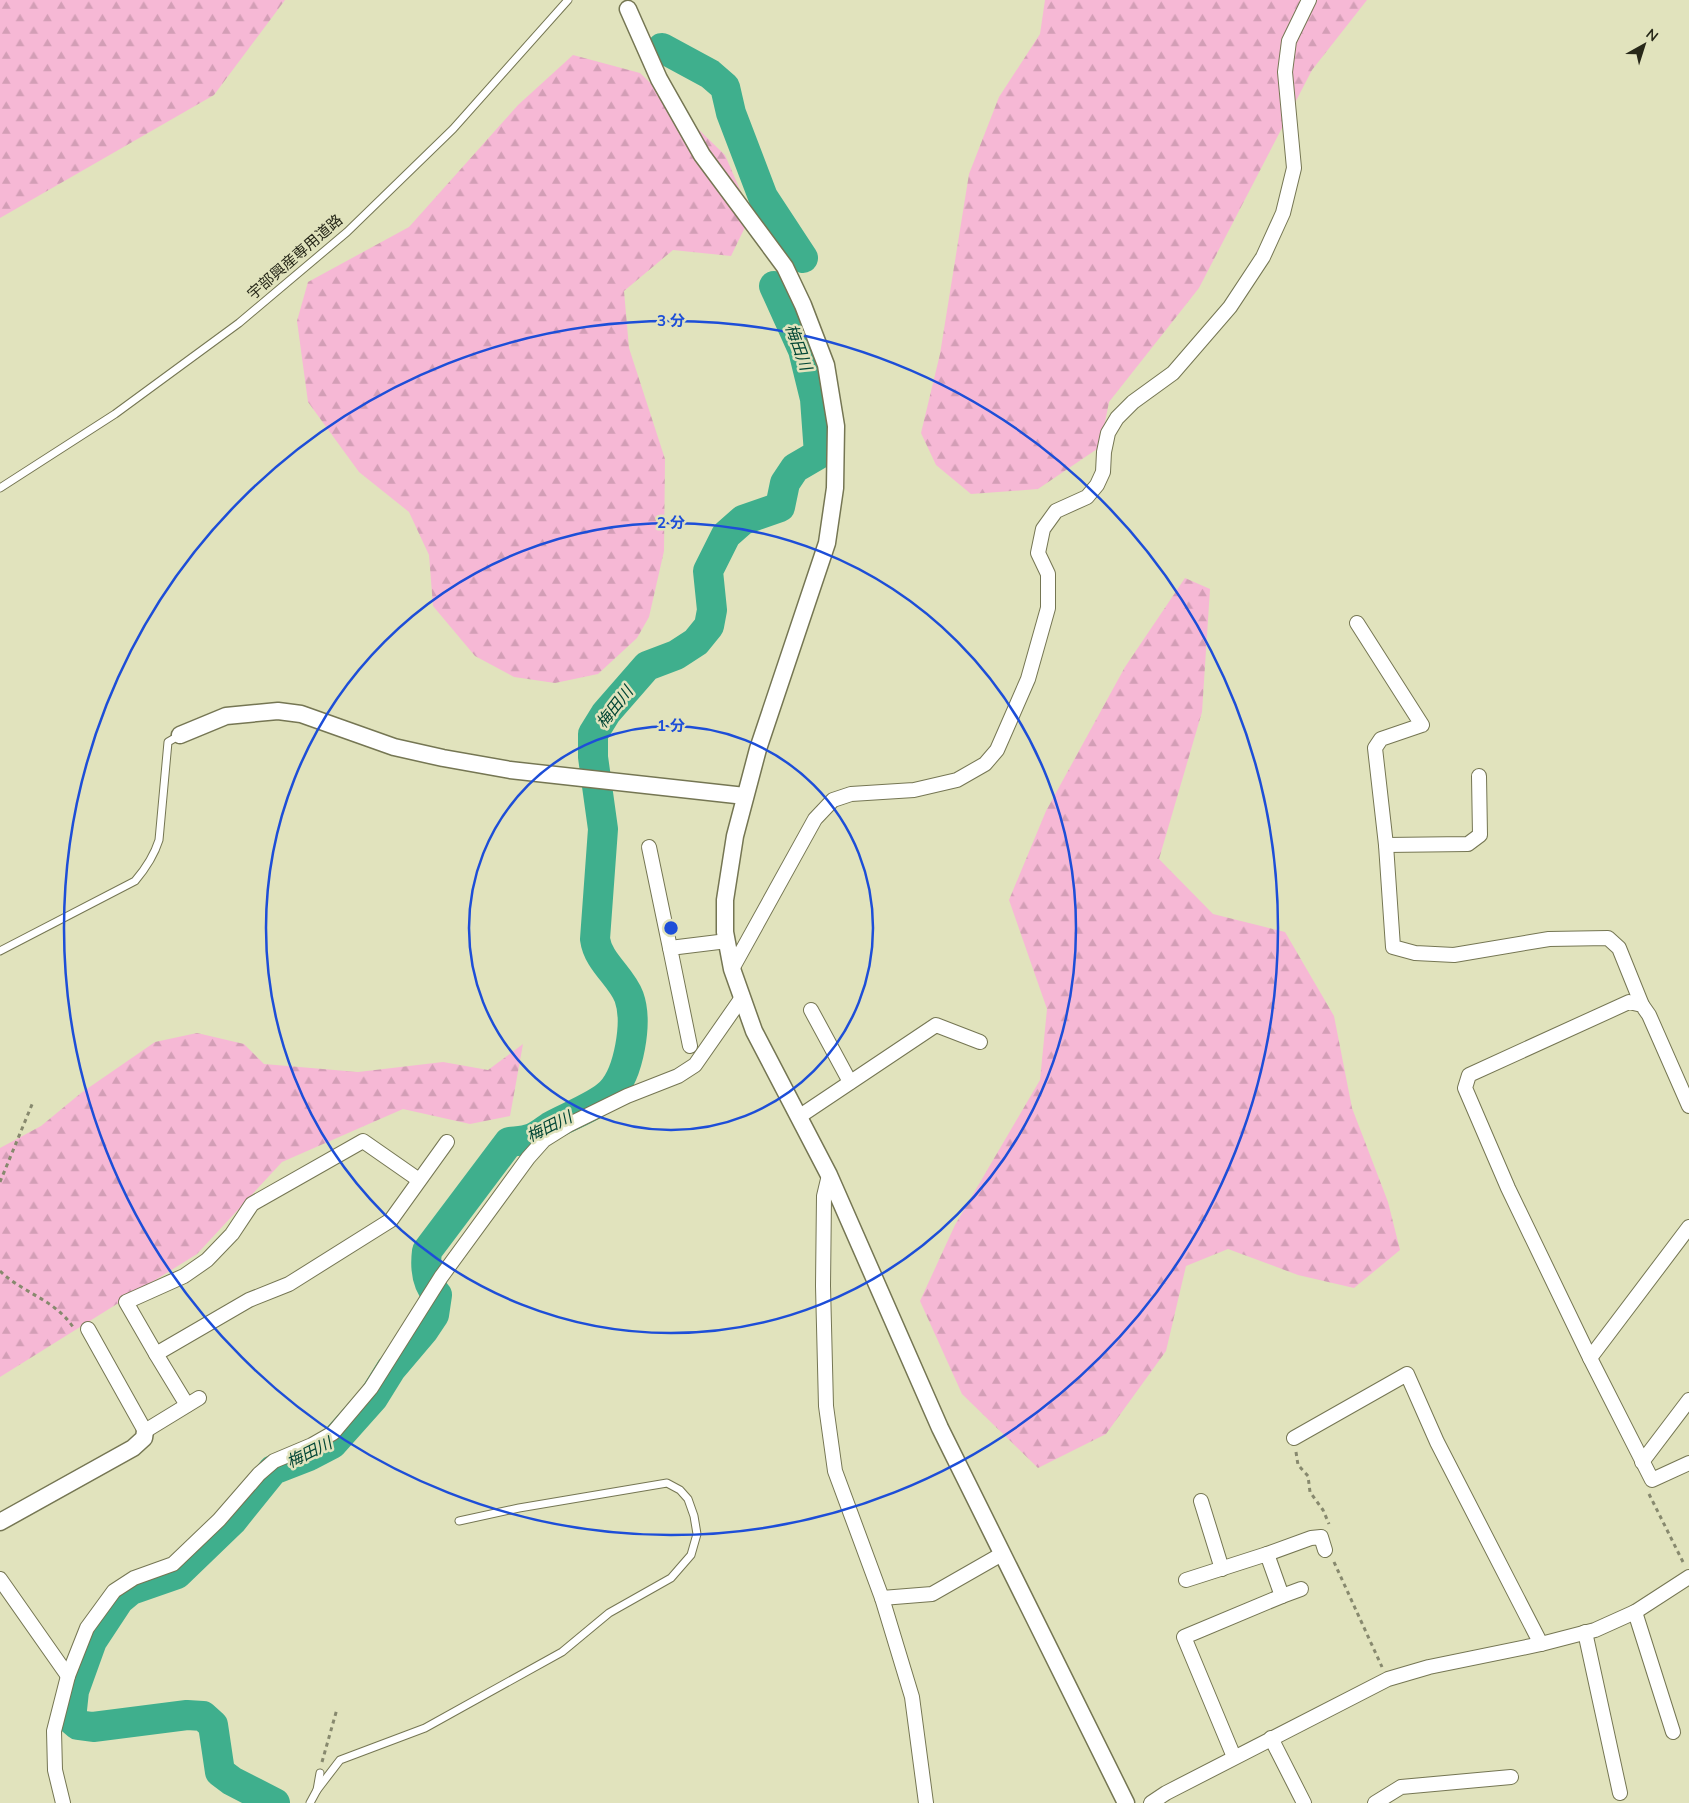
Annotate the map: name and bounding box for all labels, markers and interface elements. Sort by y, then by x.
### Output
north arrow [1619,20,1669,70]
text: N [1642,25,1662,45]
street label: 宇部興産専用道路 [243,210,346,303]
text: 3 分 [657,311,685,330]
water label: 梅田川 [781,321,817,375]
text: 2 分 [657,513,685,532]
water label: 梅田川 [591,680,638,732]
text: 1 分 [657,716,685,735]
centre of rings [662,919,680,937]
water label: 梅田川 [523,1106,577,1146]
water label: 梅田川 [283,1432,337,1472]

